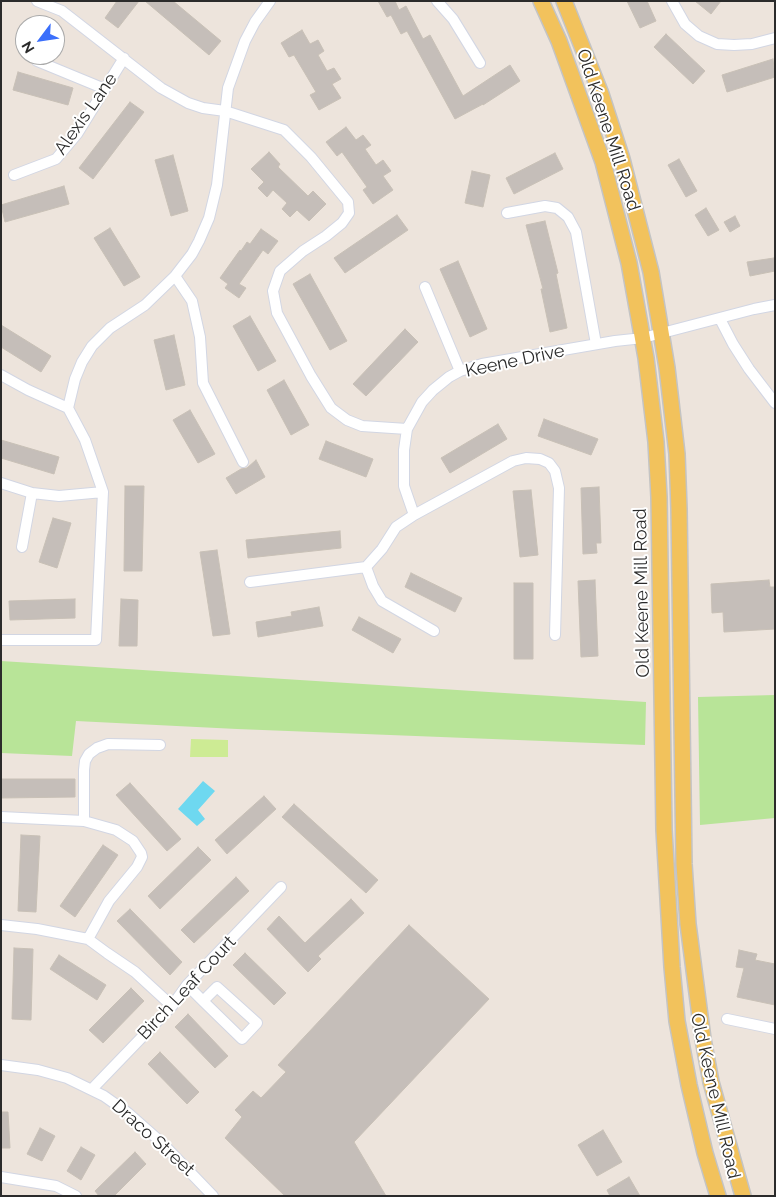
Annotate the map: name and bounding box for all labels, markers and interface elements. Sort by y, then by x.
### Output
north arrow [15,15,65,65]
text: N [18,39,38,56]
street label: Old Keene Mill Road [572,46,644,214]
street label: Alexis Lane [50,69,122,159]
street label: Keene Drive [463,340,567,382]
street label: Old Keene Mill Road [630,508,654,678]
street label: Birch Leaf Court [133,932,241,1044]
street label: Old Keene Mill Road [685,1011,745,1181]
street label: Draco Street [107,1095,199,1181]

